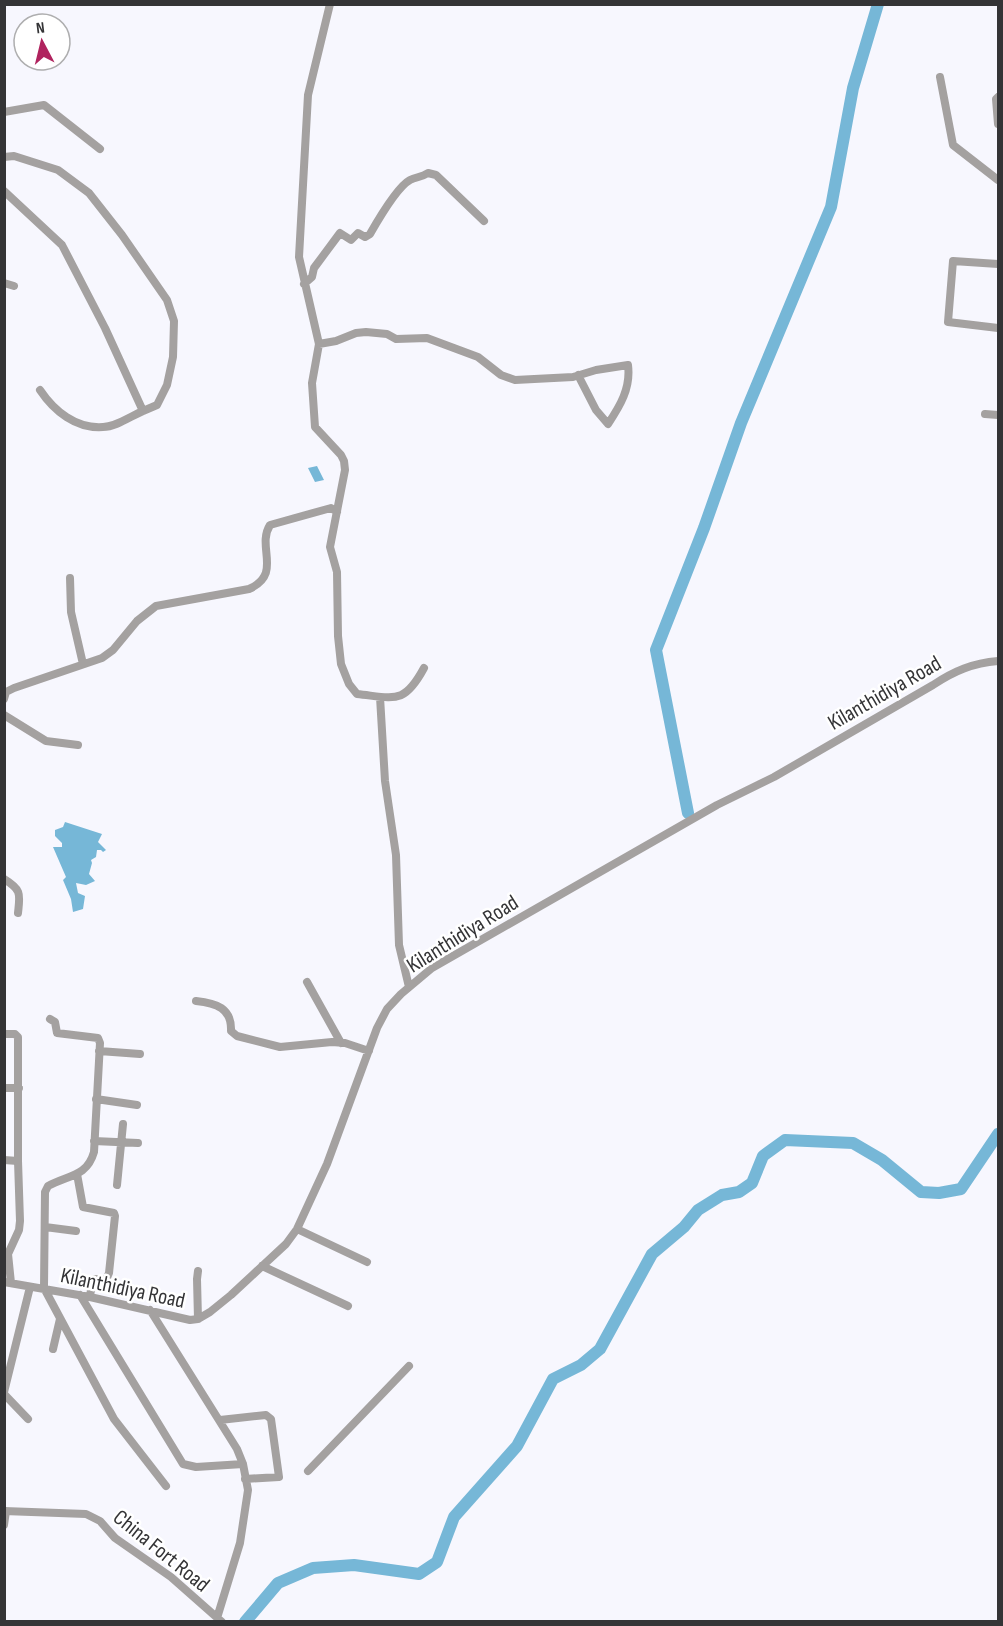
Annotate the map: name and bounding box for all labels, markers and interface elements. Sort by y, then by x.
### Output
north arrow [12,12,72,72]
text: N [35,19,46,39]
street label: Kilanthidiya Road [823,650,946,737]
street label: Kilanthidiya Road [402,889,524,979]
street label: Kilanthidiya Road [58,1262,187,1315]
street label: China Fort Road [107,1504,215,1598]

